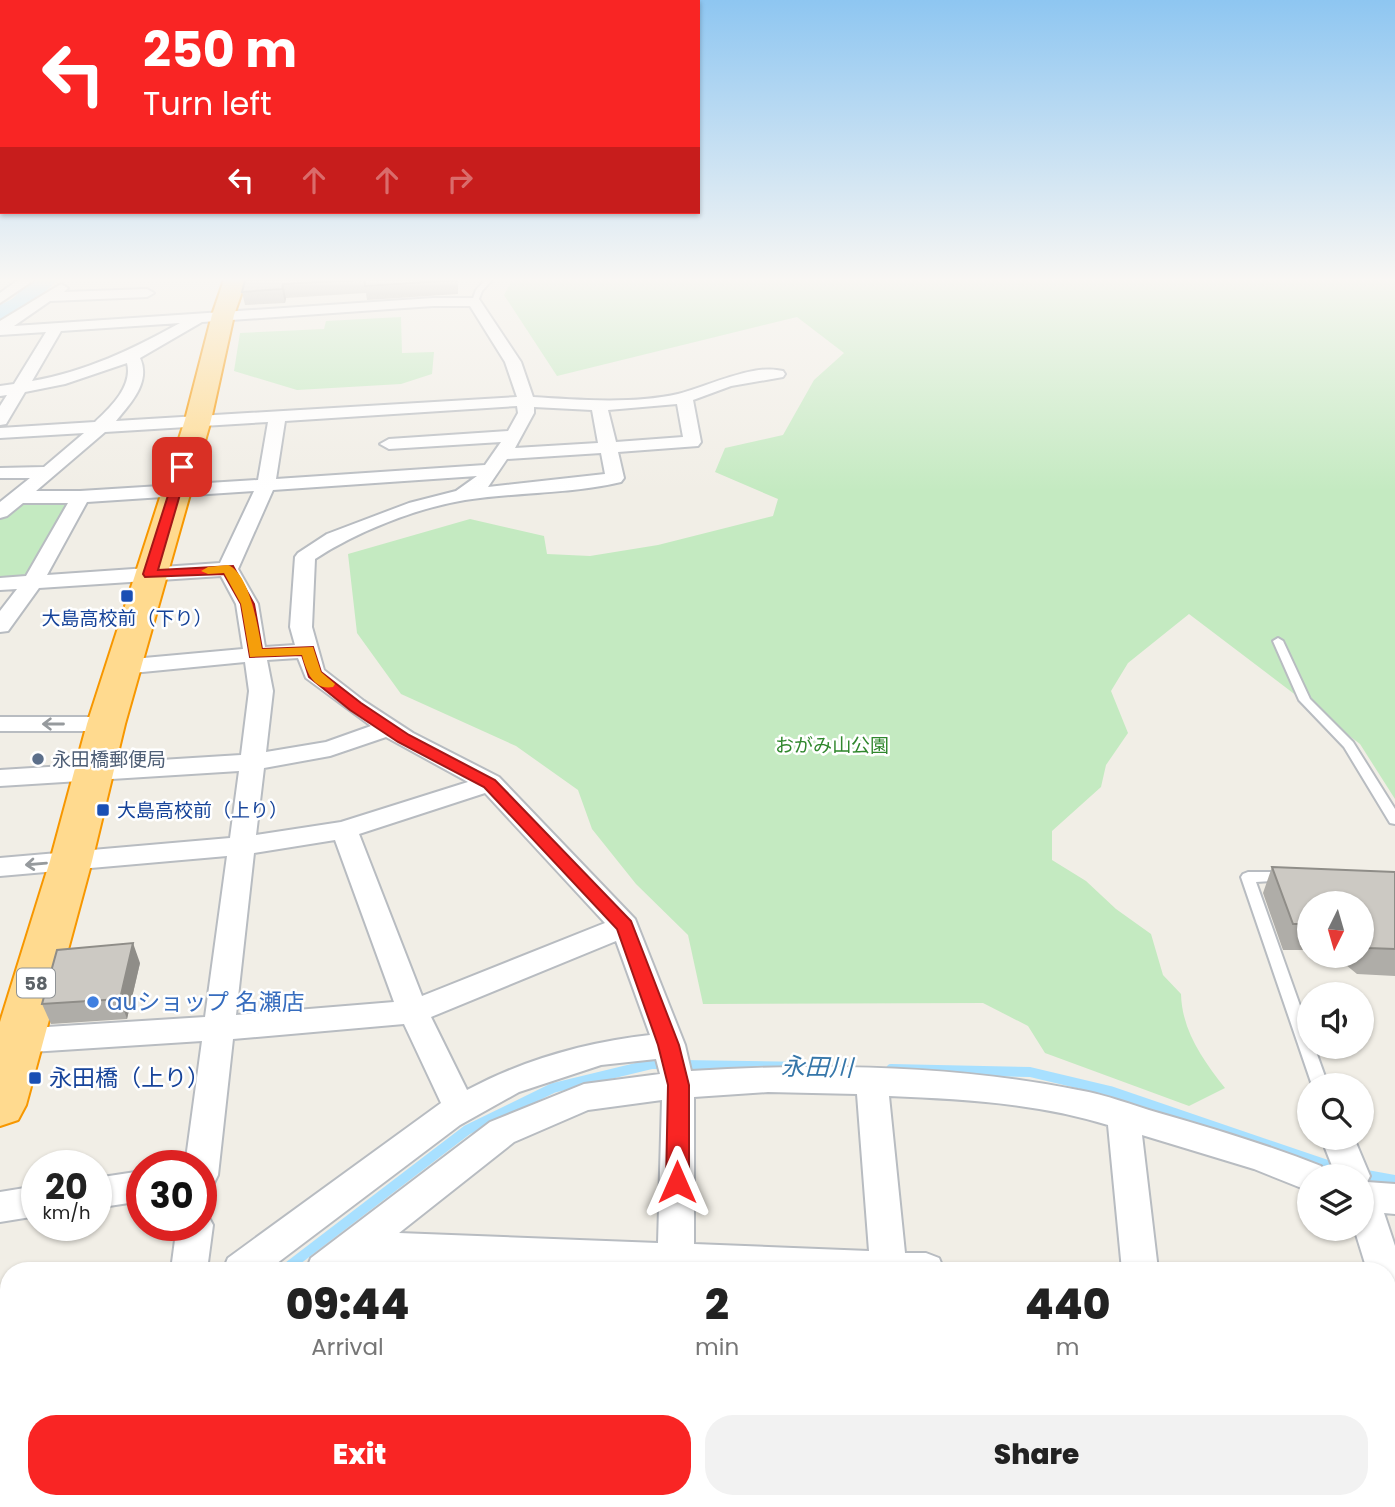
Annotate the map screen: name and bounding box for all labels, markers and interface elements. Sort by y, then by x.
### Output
text: 250 m [143,16,297,84]
icon: left [28,28,119,119]
text: Turn left [143,81,272,126]
icon: left [222,161,260,199]
icon: ahead [295,161,333,199]
icon: ahead [368,161,406,199]
icon: right [441,161,479,199]
pin [152,437,212,497]
icon: arrive [163,448,201,486]
marker: 大島高校前（下り） [119,588,135,604]
place label: 大島高校前（下り） [41,605,213,632]
one-way arrow [42,717,65,731]
park label: おがみ山公園 [775,732,889,759]
place label: 永田橋郵便局 [52,746,166,773]
marker: 永田橋郵便局 [30,751,46,767]
place label: 大島高校前（上り） [117,797,288,824]
marker: 大島高校前（上り） [95,802,111,818]
one-way arrow [25,858,48,871]
north arrow [1297,891,1374,968]
map controls [1297,891,1374,1241]
road number: 58 [17,968,55,998]
button: sound [1297,982,1374,1059]
place label: auショップ 名瀬店 [107,986,304,1018]
marker: auショップ 名瀬店 [85,994,101,1010]
water label: 永田川 [781,1050,856,1084]
place label: 永田橋（上り） [49,1062,210,1094]
marker: 永田橋（上り） [27,1070,43,1086]
button: search [1297,1073,1374,1150]
position arrow [640,1145,714,1219]
speed limit sign: 30 [126,1150,217,1241]
text: 20 [45,1162,88,1211]
button: layers [1297,1164,1374,1241]
text: km/h [43,1200,90,1225]
text: 09:44 [286,1275,409,1334]
text: 2 [705,1275,729,1334]
text: 440 [1025,1275,1110,1334]
text: Arrival [311,1331,384,1363]
text: min [695,1331,739,1363]
text: m [1056,1331,1079,1363]
button: Exit [28,1415,691,1495]
button: Share [705,1415,1368,1495]

